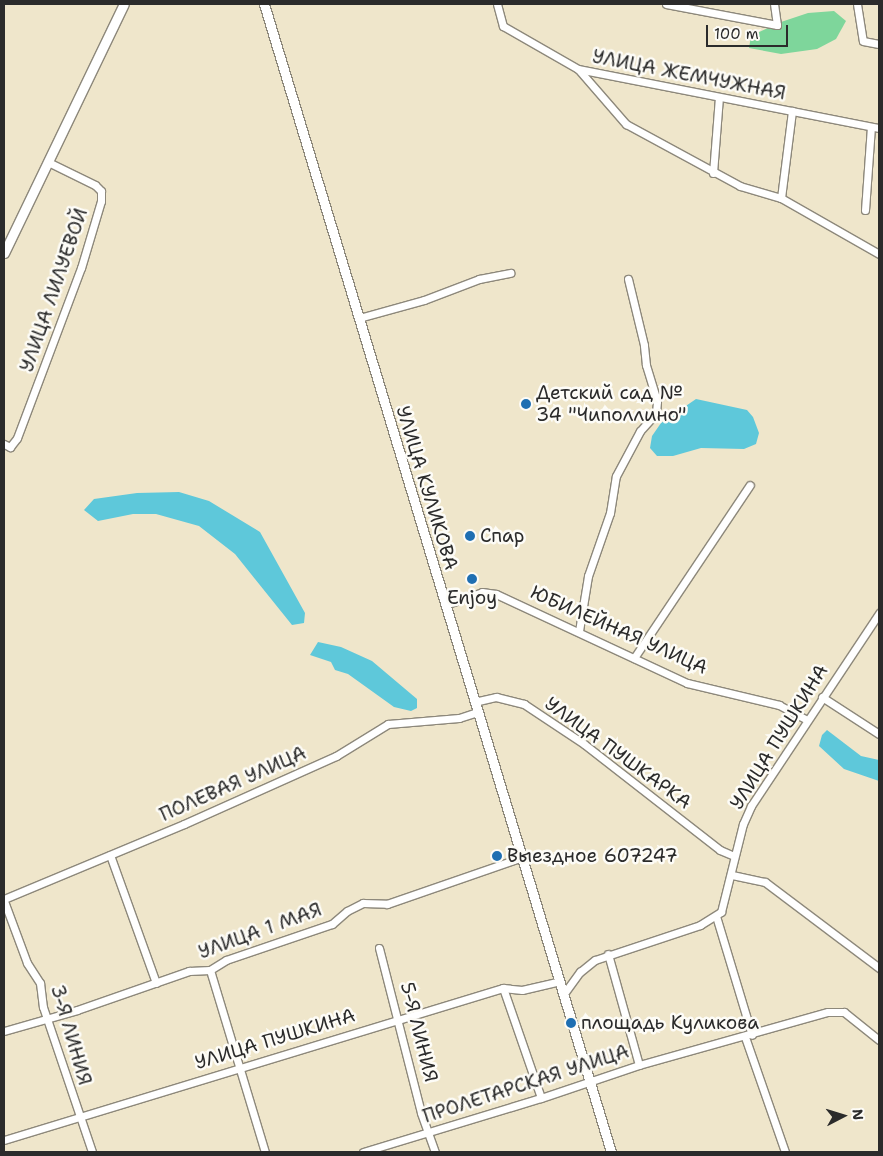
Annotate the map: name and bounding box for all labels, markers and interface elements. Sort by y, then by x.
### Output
scale bar [708,15,790,47]
text: 100 m [714,24,759,44]
street label: УЛИЦА ЖЕМЧУЖНАЯ [590,45,788,105]
street label: УЛИЦА ЛИЛУЕВОЙ [15,205,93,375]
place label: Детский сад № 34 "Чиполлино" [536,382,687,426]
marker: Детский сад № 34 "Чиполлино" [520,398,532,410]
street label: УЛИЦА КУЛИКОВА [391,403,463,573]
place label: Спар [480,525,525,547]
marker: Спар [464,530,476,542]
marker: Enjoy [466,573,478,585]
street label: ЮБИЛЕЙНАЯ УЛИЦА [527,581,711,679]
place label: Enjoy [447,587,497,609]
street label: УЛИЦА ПУШКИНА [725,660,833,814]
street label: УЛИЦА ПУШКАРКА [540,692,696,814]
street label: ПОЛЕВАЯ УЛИЦА [156,741,310,827]
place label: Выездное 607247 [507,845,678,867]
marker: Выездное 607247 [491,850,503,862]
street label: УЛИЦА 1 МАЯ [195,898,325,964]
street label: 5-Я ЛИНИЯ [396,980,442,1084]
street label: 3-Я ЛИНИЯ [46,982,96,1088]
street label: УЛИЦА ПУШКИНА [192,1004,358,1074]
place label: площадь Куликова [581,1012,759,1034]
marker: площадь Куликова [565,1017,577,1029]
street label: ПРОЛЕТАРСКАЯ УЛИЦА [420,1040,632,1128]
north arrow [818,1091,868,1141]
text: N [848,1108,867,1121]

